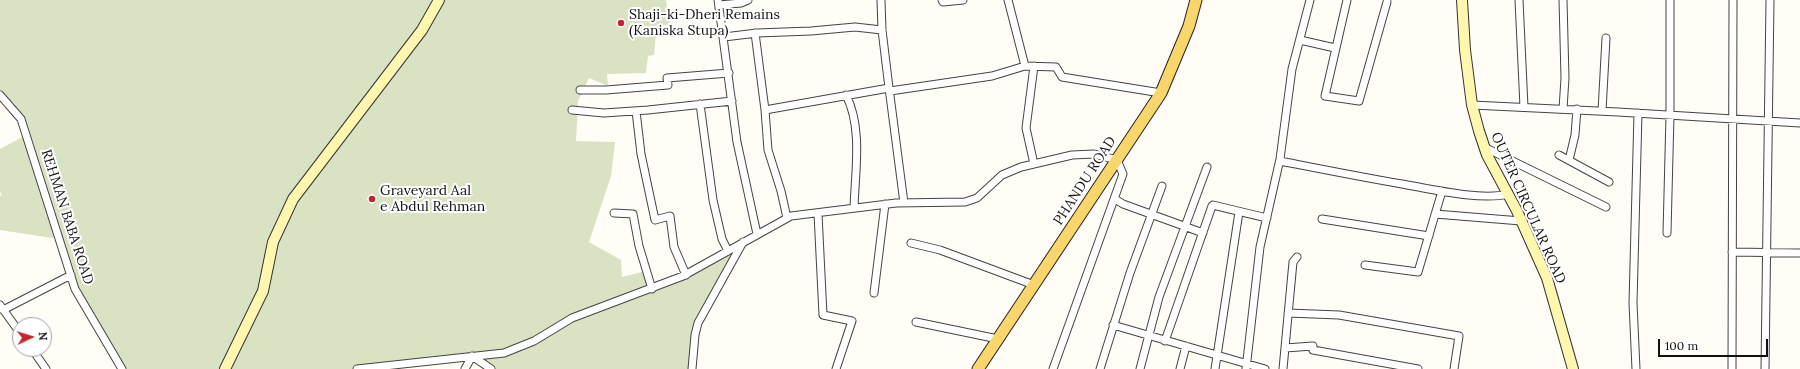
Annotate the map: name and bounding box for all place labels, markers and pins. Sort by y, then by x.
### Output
place label: Shaji-ki-Dheri Remains (Kaniska Stupa) [629,7,780,40]
marker: Shaji-ki-Dheri Remains (Kaniska Stupa) [616,18,626,28]
place label: Graveyard Aal e Abdul Rehman [380,183,485,216]
marker: Graveyard Aal e Abdul Rehman [367,194,377,204]

